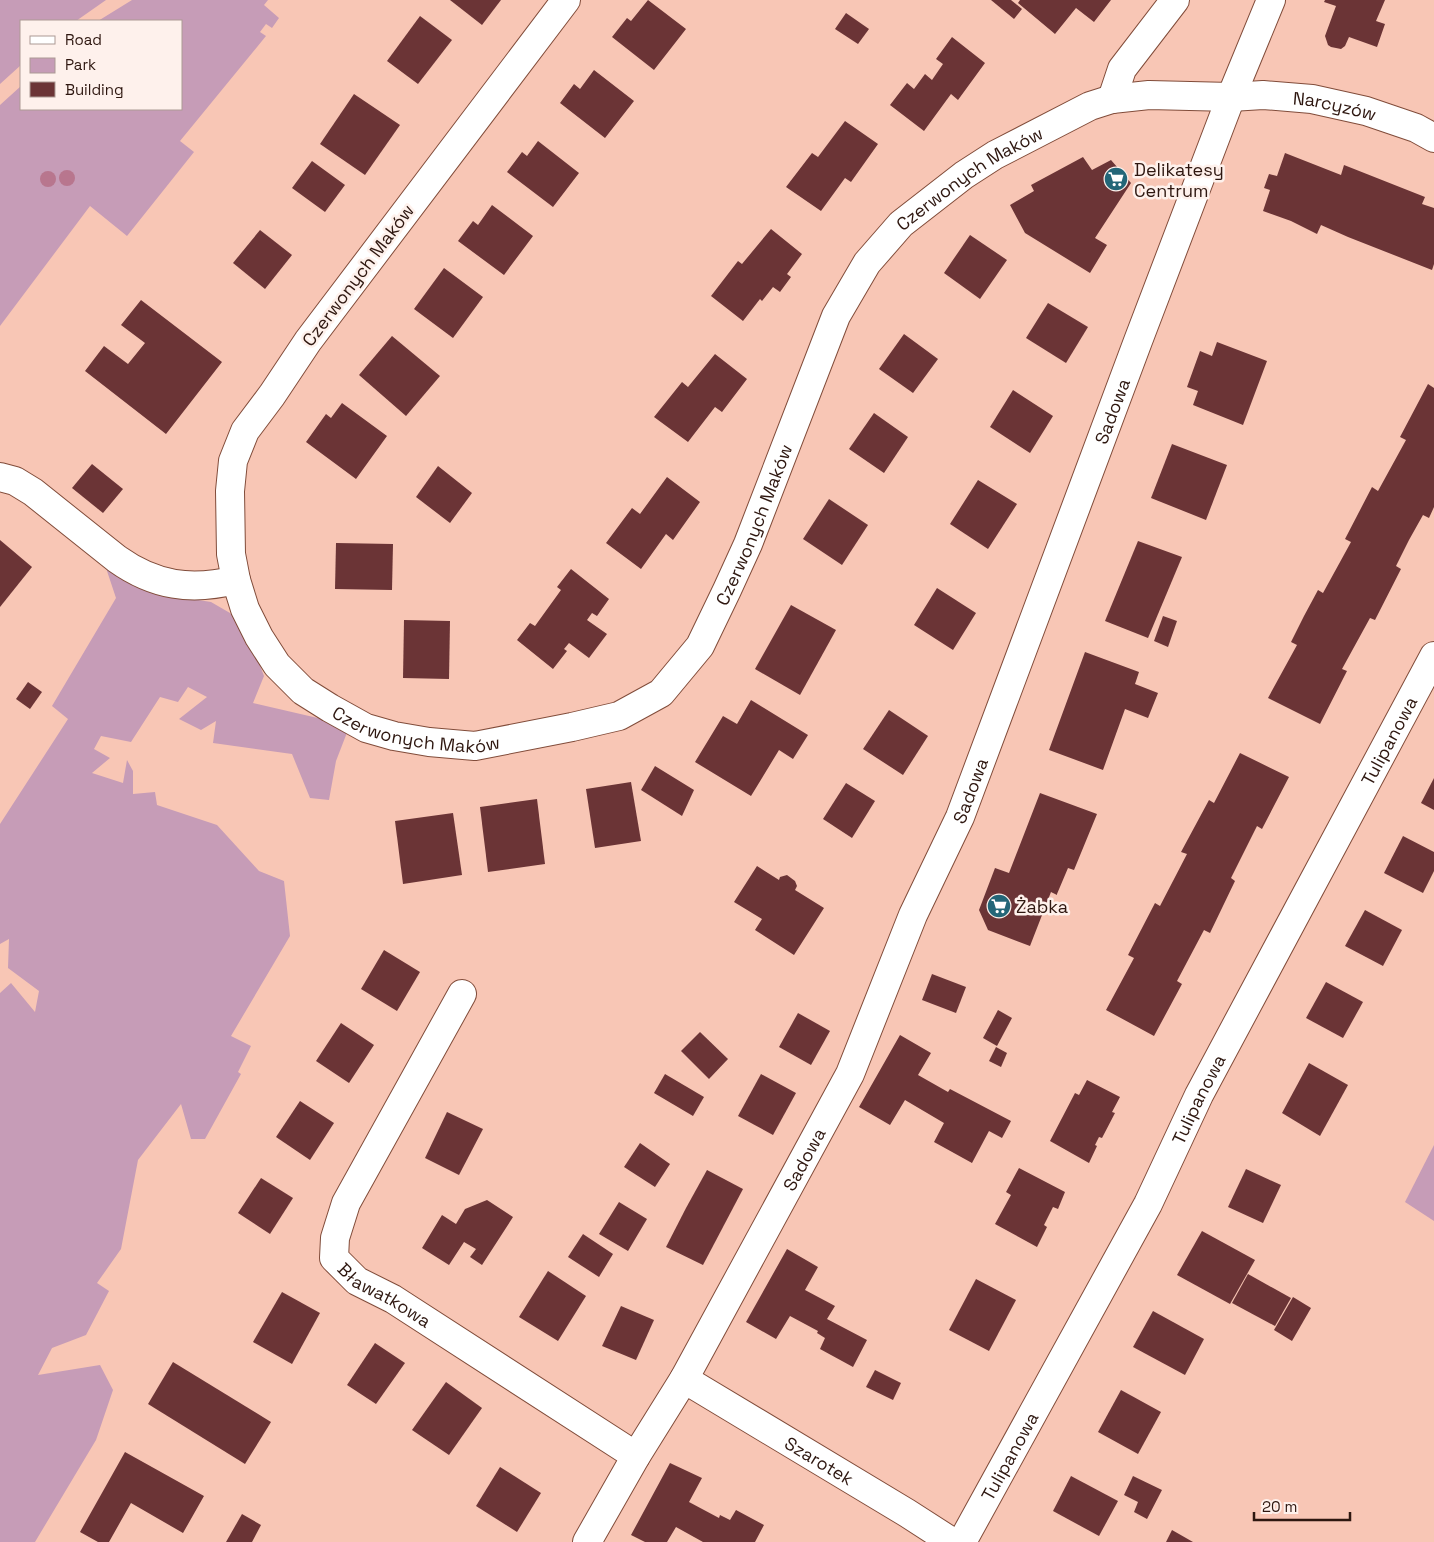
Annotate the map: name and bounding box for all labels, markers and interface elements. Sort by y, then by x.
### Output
legend [20,20,182,110]
text: Road [65,30,102,49]
text: Park [65,55,96,74]
text: Building [65,80,124,99]
street label: Narcyzów [1292,86,1380,125]
street label: Czerwonych Maków [891,121,1047,235]
place label: Delikatesy Centrum [1134,158,1224,202]
supermarket icon: Delikatesy Centrum [1103,166,1129,192]
street label: Czerwonych Maków [297,199,419,351]
street label: Sadowa [1089,375,1135,447]
street label: Czerwonych Maków [710,441,797,609]
street label: Tulipanowa [1355,692,1422,789]
street label: Czerwonych Maków [329,700,502,758]
street label: Sadowa [947,754,993,827]
supermarket icon: Żabka [986,893,1012,919]
place label: Żabka [1016,895,1068,918]
street label: Tulipanowa [1166,1050,1230,1148]
street label: Sadowa [777,1124,830,1195]
street label: Bławatkowa [333,1257,436,1332]
street label: Tulipanowa [976,1408,1043,1504]
street label: Szarotek [781,1431,858,1490]
scale bar [1254,1490,1350,1522]
text: 20 m [1262,1497,1297,1516]

